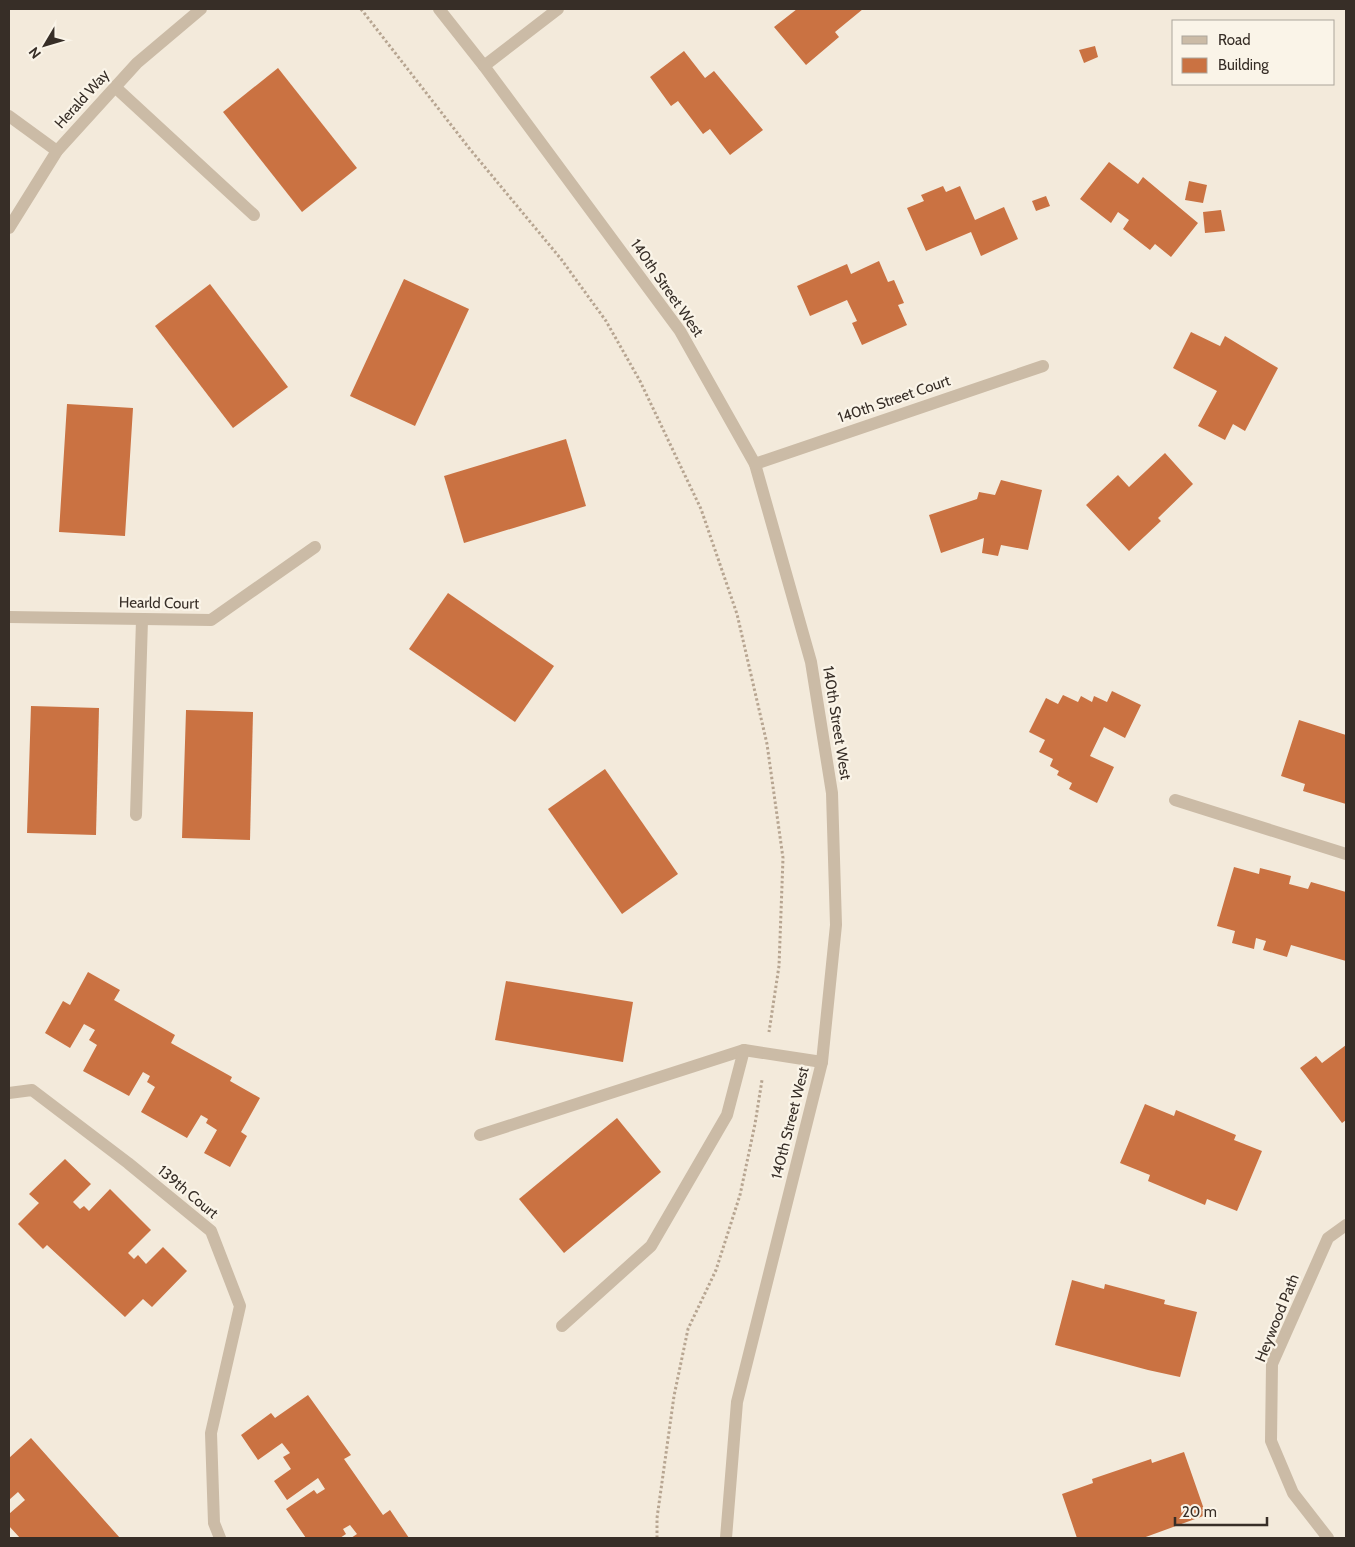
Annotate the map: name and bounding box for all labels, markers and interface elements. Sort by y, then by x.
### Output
north arrow [20,20,70,70]
legend [1172,20,1335,85]
text: Road [1218,31,1251,49]
text: N [25,44,45,62]
text: Building [1218,56,1269,74]
street label: Herald Way [51,65,113,132]
street label: 140th Street West [627,236,707,340]
street label: 140th Street Court [836,371,952,427]
street label: Hearld Court [119,593,199,613]
street label: 140th Street West [819,665,855,781]
street label: 140th Street West [767,1065,813,1181]
street label: 139th Court [154,1162,222,1222]
street label: Heywood Path [1251,1271,1303,1365]
scale bar [1175,1494,1268,1526]
text: 20 m [1182,1503,1217,1521]

